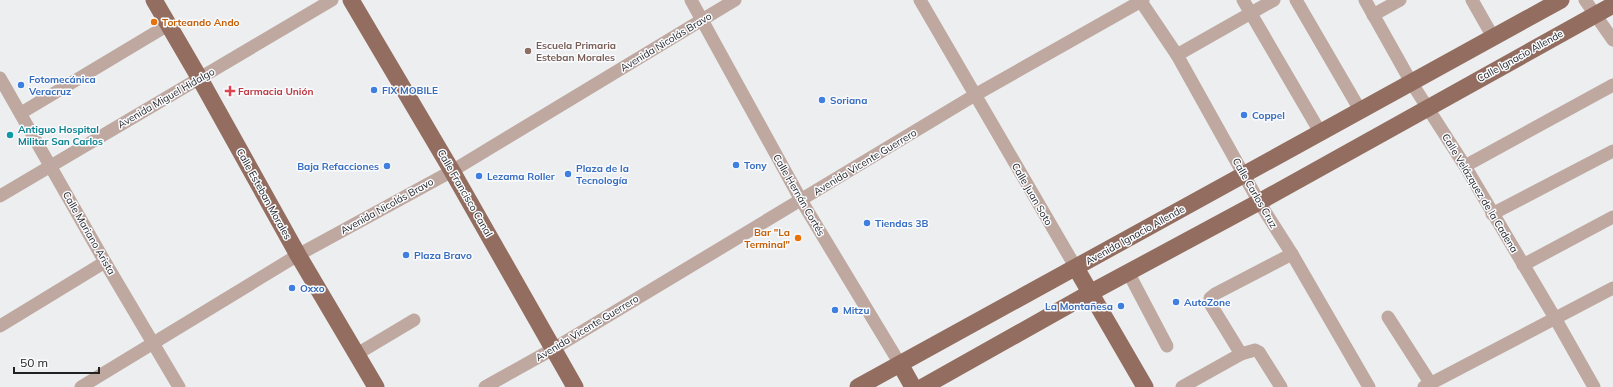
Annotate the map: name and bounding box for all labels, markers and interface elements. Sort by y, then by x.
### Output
street label: Avenida Nicolás Bravo [618,9,714,74]
place label: Torteando Ando [162,16,240,29]
marker: Torteando Ando [149,17,159,27]
street label: Calle Ignacio Allende [1475,27,1565,85]
place label: Escuela Primaria Esteban Morales [536,39,616,64]
marker: Escuela Primaria Esteban Morales [523,46,533,56]
street label: Avenida Miguel Hidalgo [115,65,217,131]
place label: Fotomecánica Veracruz [28,73,96,98]
marker: Fotomecánica Veracruz [16,80,26,90]
place label: FIX MOBILE [382,84,438,97]
place label: Farmacia Unión [238,85,313,98]
marker: FIX MOBILE [369,85,379,95]
marker: Farmacia Unión [225,86,235,96]
place label: Soriana [830,94,867,107]
marker: Soriana [817,95,827,105]
place label: Coppel [1252,109,1285,122]
marker: Coppel [1239,110,1249,120]
place label: Antiguo Hospital Militar San Carlos [18,123,103,148]
street label: Avenida Vicente Guerrero [811,126,919,198]
marker: Antiguo Hospital Militar San Carlos [5,130,15,140]
street label: Calle Velázquez de la Cadena [1439,131,1521,255]
street label: Calle Esteban Morales [234,146,294,242]
street label: Calle Francisco Canal [435,147,495,239]
street label: Calle Hernán Cortés [770,152,828,238]
street label: Calle Carlos Cruz [1230,156,1280,230]
place label: Tony [744,159,767,172]
place label: Baja Refacciones [297,160,379,173]
marker: Tony [731,160,741,170]
street label: Calle Juan Soto [1009,160,1055,228]
marker: Baja Refacciones [382,161,392,171]
place label: Plaza de la Tecnología [576,162,629,187]
marker: Plaza de la Tecnología [563,169,573,179]
place label: Lezama Roller [487,170,555,183]
marker: Lezama Roller [474,171,484,181]
street label: Avenida Nicolás Bravo [338,175,436,237]
street label: Calle Mariano Arista [60,189,118,277]
street label: Avenida Ignacio Allende [1083,202,1187,268]
place label: Tiendas 3B [875,217,928,230]
marker: Tiendas 3B [862,218,872,228]
place label: Bar "La Terminal" [744,226,790,251]
marker: Bar "La Terminal" [793,233,803,243]
place label: Plaza Bravo [414,249,472,262]
marker: Plaza Bravo [401,250,411,260]
place label: Oxxo [300,282,325,295]
marker: Oxxo [287,283,297,293]
street label: Avenida Vicente Guerrero [533,292,641,364]
place label: AutoZone [1184,296,1231,309]
marker: AutoZone [1171,297,1181,307]
place label: La Montañesa [1045,300,1113,313]
marker: La Montañesa [1116,301,1126,311]
place label: Mitzu [843,304,869,317]
marker: Mitzu [830,305,840,315]
scale bar [14,349,99,375]
text: 50 m [20,355,48,370]

